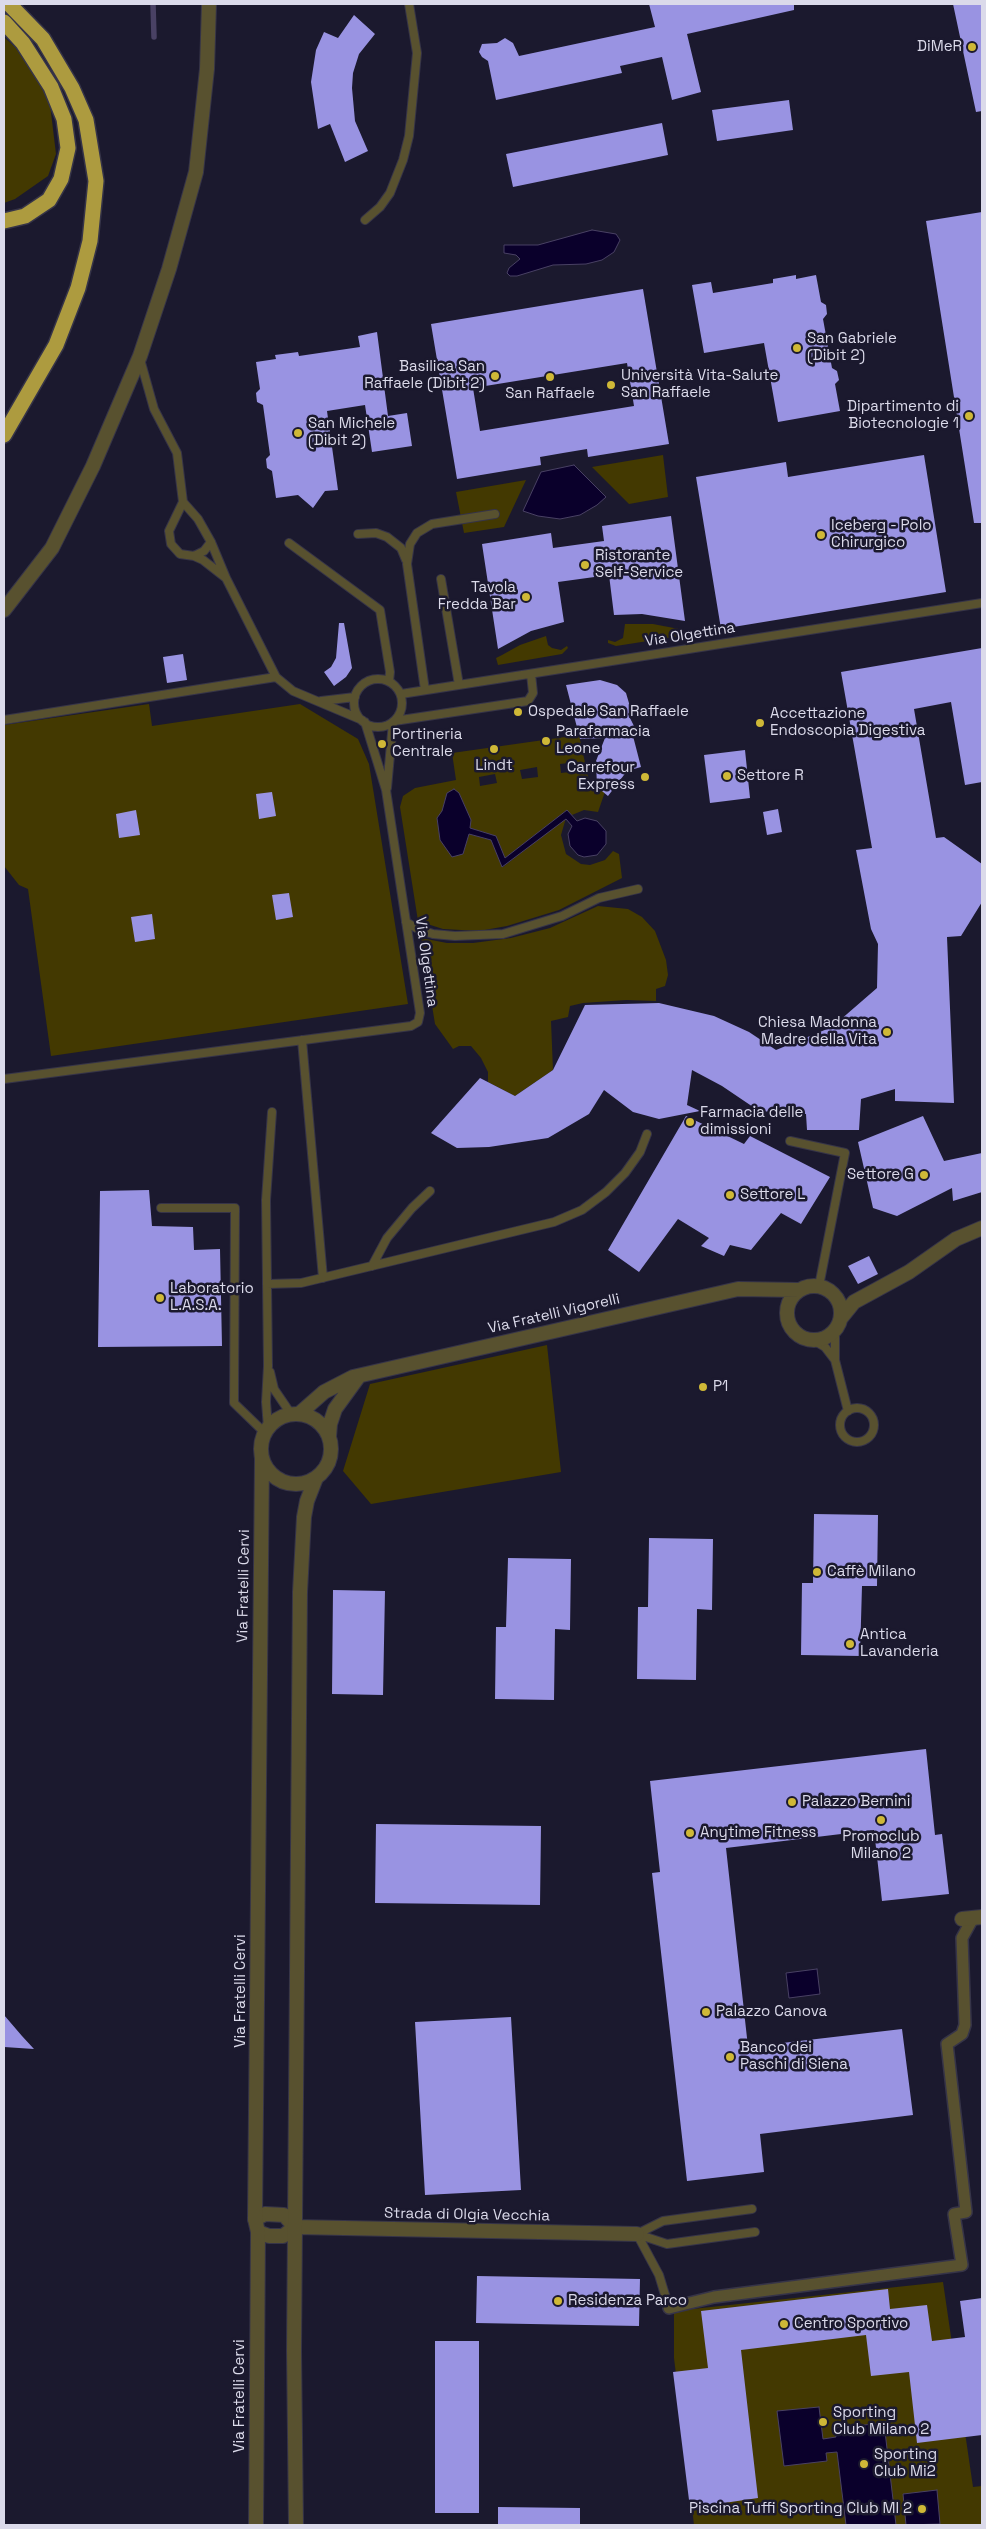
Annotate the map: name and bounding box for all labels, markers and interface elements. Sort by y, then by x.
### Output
place label: DiMeR [917,38,962,56]
marker: DiMeR [966,41,978,53]
place label: San Gabriele (Dibit 2) [807,330,897,365]
marker: San Gabriele (Dibit 2) [791,342,803,354]
place label: Basilica San Raffaele (Dibit 2) [364,358,485,393]
place label: Università Vita-Salute San Raffaele [621,367,778,402]
marker: Basilica San Raffaele (Dibit 2) [489,370,501,382]
marker: San Raffaele [544,371,556,383]
marker: Università Vita-Salute San Raffaele [605,379,617,391]
place label: San Raffaele [505,385,595,403]
place label: Dipartimento di Biotecnologie 1 [847,398,959,433]
marker: Dipartimento di Biotecnologie 1 [963,410,975,422]
place label: San Michele (Dibit 2) [308,415,395,450]
marker: San Michele (Dibit 2) [292,427,304,439]
place label: Iceberg - Polo Chirurgico [831,517,932,552]
marker: Iceberg - Polo Chirurgico [815,529,827,541]
place label: Ristorante Self-Service [595,547,683,582]
marker: Ristorante Self-Service [579,559,591,571]
place label: Tavola Fredda Bar [438,579,516,614]
marker: Tavola Fredda Bar [520,591,532,603]
street label: Via Olgettina [644,619,736,651]
place label: Ospedale San Raffaele [528,703,689,721]
place label: Accettazione Endoscopia Digestiva [770,705,925,740]
marker: Ospedale San Raffaele [512,706,524,718]
marker: Accettazione Endoscopia Digestiva [754,717,766,729]
place label: Parafarmacia Leone [556,723,650,758]
place label: Portineria Centrale [392,726,462,761]
marker: Parafarmacia Leone [540,735,552,747]
marker: Portineria Centrale [376,738,388,750]
marker: Lindt [488,743,500,755]
place label: Lindt [475,757,513,775]
place label: Carrefour Express [567,759,635,794]
place label: Settore R [737,767,804,785]
marker: Settore R [721,770,733,782]
marker: Carrefour Express [639,771,651,783]
street label: Via Olgettina [411,916,441,1008]
place label: Chiesa Madonna Madre della Vita [758,1014,877,1049]
marker: Chiesa Madonna Madre della Vita [881,1026,893,1038]
place label: Farmacia delle dimissioni [700,1104,803,1139]
marker: Farmacia delle dimissioni [684,1116,696,1128]
place label: Settore G [847,1166,914,1184]
marker: Settore G [918,1169,930,1181]
place label: Settore L [740,1186,805,1204]
marker: Settore L [724,1189,736,1201]
place label: Laboratorio L.A.S.A. [170,1280,254,1315]
street label: Via Fratelli Vigorelli [486,1290,622,1338]
marker: Laboratorio L.A.S.A. [154,1292,166,1304]
place label: P1 [713,1378,728,1396]
marker: P1 [697,1381,709,1393]
street label: Via Fratelli Cervi [234,1529,254,1643]
place label: Caffè Milano [827,1563,916,1581]
marker: Caffè Milano [811,1566,823,1578]
place label: Antica Lavanderia [860,1626,939,1661]
marker: Antica Lavanderia [844,1638,856,1650]
place label: Palazzo Bernini [802,1793,910,1811]
marker: Palazzo Bernini [786,1796,798,1808]
marker: Promoclub Milano 2 [875,1814,887,1826]
place label: Anytime Fitness [700,1824,816,1842]
marker: Anytime Fitness [684,1827,696,1839]
place label: Promoclub Milano 2 [842,1828,920,1863]
street label: Via Fratelli Cervi [232,1934,250,2048]
place label: Palazzo Canova [716,2003,827,2021]
marker: Palazzo Canova [700,2006,712,2018]
place label: Banco dei Paschi di Siena [740,2039,848,2074]
marker: Banco dei Paschi di Siena [724,2051,736,2063]
street label: Strada di Olgia Vecchia [384,2205,550,2225]
place label: Residenza Parco [568,2292,687,2310]
marker: Residenza Parco [552,2295,564,2307]
place label: Centro Sportivo [794,2315,908,2333]
marker: Centro Sportivo [778,2318,790,2330]
street label: Via Fratelli Cervi [231,2339,249,2453]
place label: Sporting Club Milano 2 [833,2404,929,2439]
marker: Sporting Club Milano 2 [817,2416,829,2428]
place label: Sporting Club Mi2 [874,2446,937,2481]
marker: Sporting Club Mi2 [858,2458,870,2470]
place label: Piscina Tuffi Sporting Club MI 2 [689,2500,912,2518]
marker: Piscina Tuffi Sporting Club MI 2 [916,2503,928,2515]

